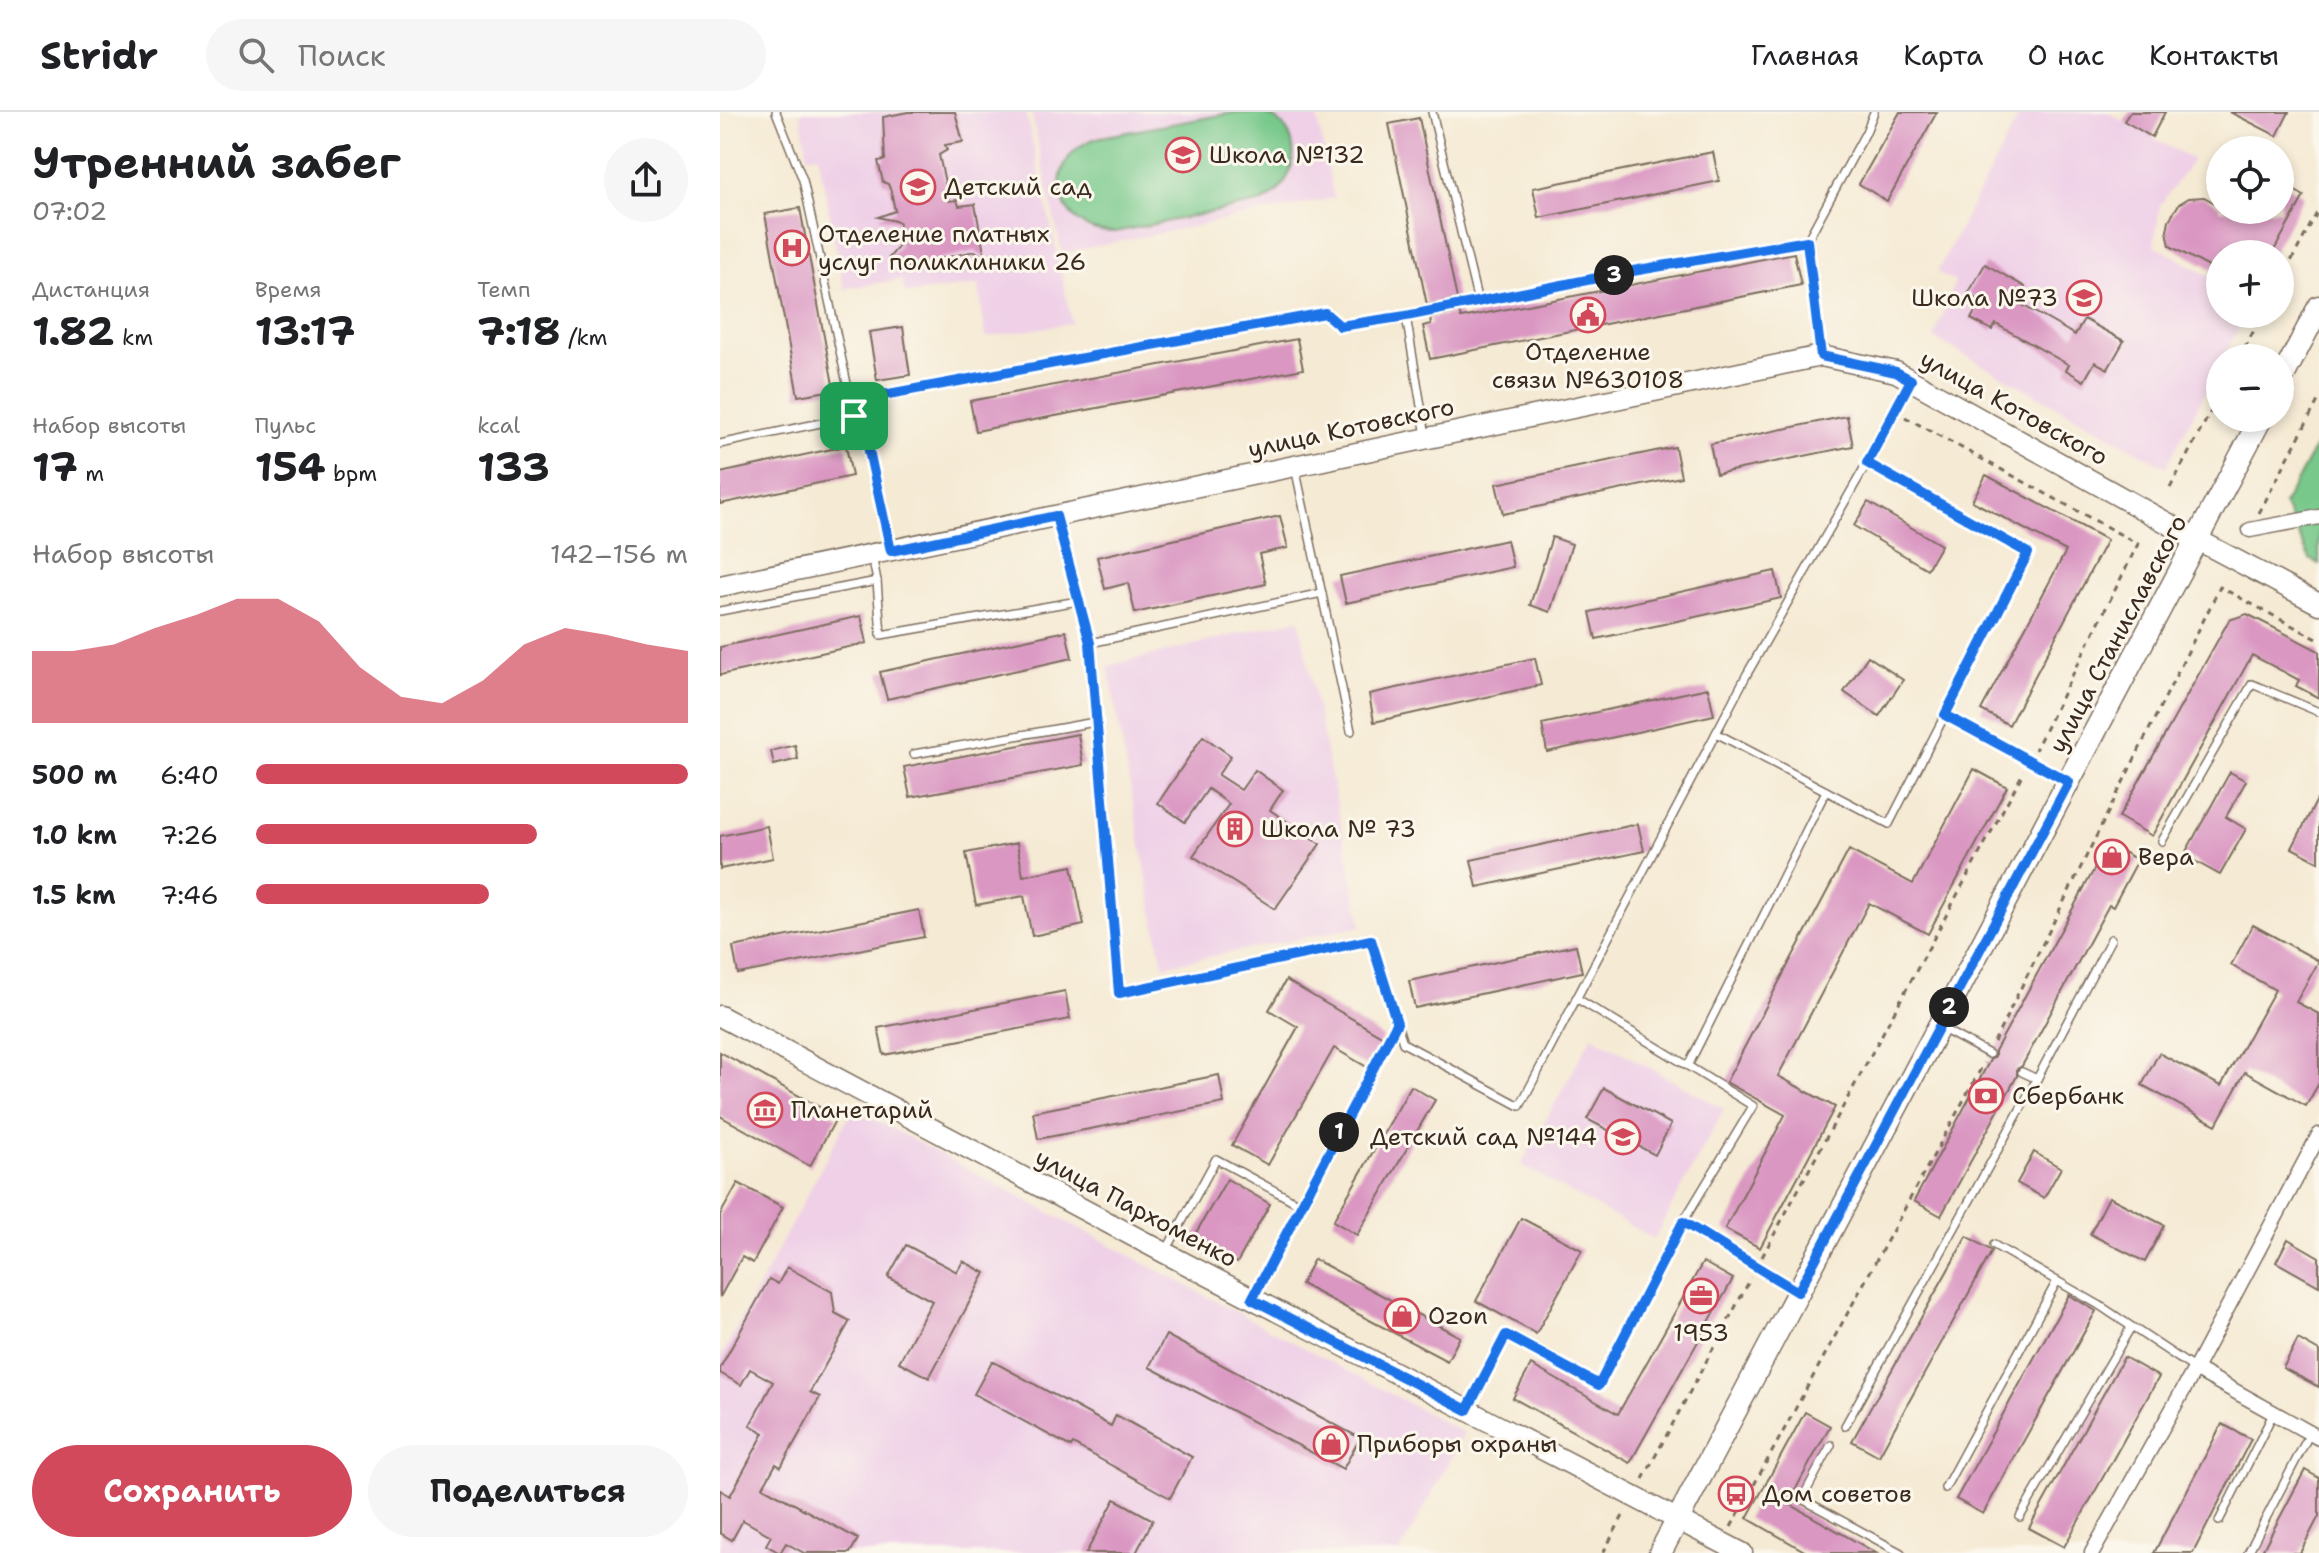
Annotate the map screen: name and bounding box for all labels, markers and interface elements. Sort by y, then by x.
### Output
search box [206,19,766,91]
text: Stridr [40,30,158,81]
icon: search [234,33,278,77]
text: Поиск [298,35,386,76]
text: Главная [1751,36,1859,74]
text: Карта [1903,36,1983,74]
text: О нас [2027,36,2105,74]
text: Контакты [2149,36,2279,74]
text: Утренний забег [32,133,401,192]
school or university icon: Школа №132 [1164,136,1202,174]
map controls [2206,136,2294,432]
button: locate [2206,136,2294,224]
button: share [604,138,688,222]
place label: Школа №132 [1209,139,1365,171]
school or university icon: Детский сад [899,168,937,206]
place label: Детский сад [944,171,1092,203]
text: 07:02 [32,193,107,228]
place label: Отделение платных услуг поликлиники 26 [818,218,1086,278]
hospital icon: Отделение платных услуг поликлиники 26 [773,229,811,267]
button: + [2206,240,2294,328]
pin: 3 [1594,255,1634,295]
text: 3 [1606,260,1622,289]
text: Дистанция [32,275,150,304]
text: Время [255,275,322,304]
text: Темп [477,275,531,304]
school or university icon: Школа №73 [2065,279,2103,317]
place label: Школа №73 [1911,282,2058,314]
public building icon: Отделение связи №630108 [1569,296,1607,334]
text: 1.82 [32,304,115,358]
text: 13:17 [255,304,355,358]
text: 7:18 [477,304,561,358]
text: km [115,323,153,352]
text: /km [561,323,608,352]
place label: Отделение связи №630108 [1492,336,1684,396]
street label: улица Котовского [1914,343,2114,473]
button: − [2206,344,2294,432]
pin [820,382,888,450]
street label: улица Котовского [1245,391,1457,465]
icon: arrive [832,394,876,438]
text: Набор высоты [32,411,186,440]
text: Пульс [255,411,316,440]
text: kcal [477,411,520,440]
text: 17 [32,440,78,494]
text: 154 [255,440,325,494]
text: 133 [477,440,550,494]
text: m [78,459,104,488]
text: bpm [325,459,377,488]
street label: улица Станиславского [2042,509,2194,759]
text: Набор высоты [32,536,214,571]
text: 142–156 m [550,536,688,571]
text: 500 m [32,757,117,792]
text: 6:40 [160,757,219,792]
building icon: Школа № 73 [1216,810,1254,848]
place label: Школа № 73 [1261,813,1416,845]
text: 1.0 km [32,817,117,852]
text: 7:26 [160,817,218,852]
shop icon: Вера [2093,838,2131,876]
place label: Вера [2138,841,2194,873]
text: 1.5 km [32,877,116,912]
text: 7:46 [160,877,219,912]
pin: 2 [1929,987,1969,1027]
text: 2 [1941,992,1957,1021]
bank icon: Сбербанк [1967,1077,2005,1115]
place label: Сбербанк [2012,1080,2124,1112]
museum icon: Планетарий [746,1091,784,1129]
place label: Планетарий [791,1094,933,1126]
pin: 1 [1319,1112,1359,1152]
text: 1 [1334,1117,1344,1146]
school or university icon: Детский сад №144 [1604,1118,1642,1156]
place label: Детский сад №144 [1370,1121,1597,1153]
street label: улица Пархоменко [1029,1141,1243,1275]
office icon: 1953 [1682,1277,1720,1315]
shop icon: Ozon [1383,1297,1421,1335]
place label: Ozon [1428,1300,1488,1332]
place label: 1953 [1673,1317,1729,1349]
shop icon: Приборы охраны [1312,1425,1350,1463]
place label: Приборы охраны [1357,1428,1558,1460]
button: Сохранить [32,1445,352,1537]
button: Поделиться [368,1445,688,1537]
bus stop icon: Дом советов [1717,1475,1755,1513]
place label: Дом советов [1762,1478,1912,1510]

